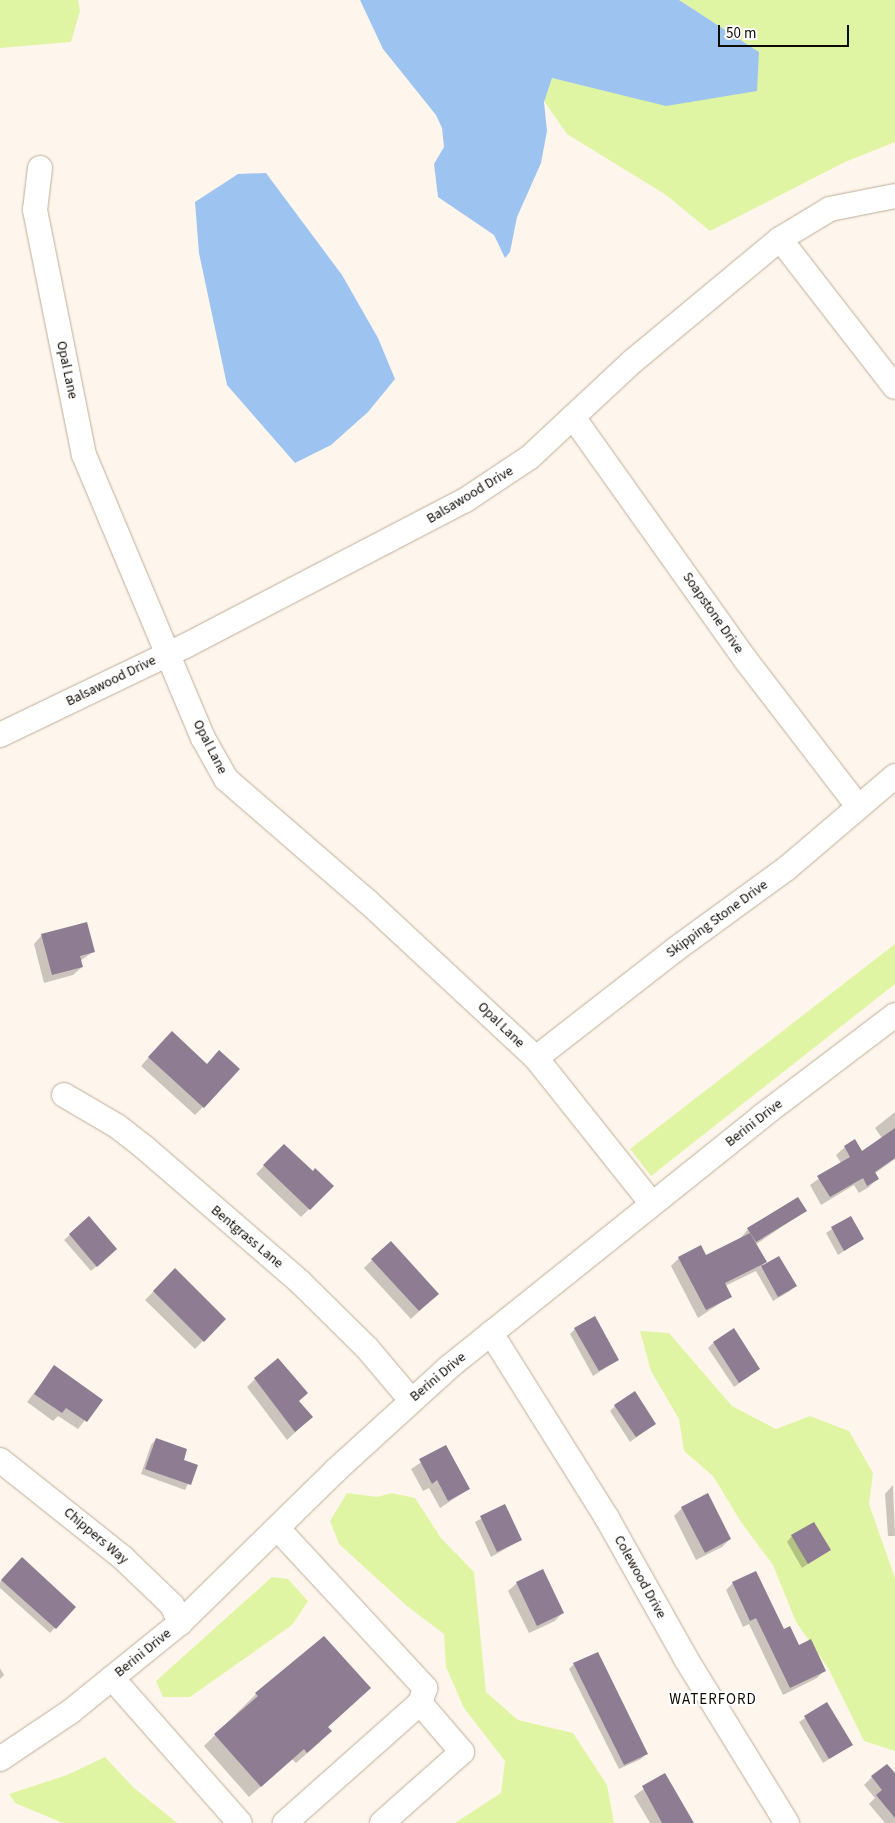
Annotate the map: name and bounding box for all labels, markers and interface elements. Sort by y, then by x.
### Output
scale bar [720,15,851,47]
text: 50 m [726,23,756,44]
street label: Opal Lane [53,340,81,400]
street label: Balsawood Drive [424,463,516,527]
street label: Soapstone Drive [679,569,747,657]
street label: Balsawood Drive [63,652,159,710]
street label: Opal Lane [189,717,231,777]
street label: Skipping Stone Drive [663,877,771,961]
street label: Opal Lane [474,999,528,1051]
street label: Berini Drive [722,1096,786,1150]
street label: Bentgrass Lane [207,1202,287,1272]
street label: Berini Drive [407,1349,469,1405]
street label: Chippers Way [60,1504,132,1568]
street label: Colewood Drive [610,1533,670,1621]
street label: Berini Drive [111,1625,175,1681]
district label: WATERFORD [668,1691,758,1709]

